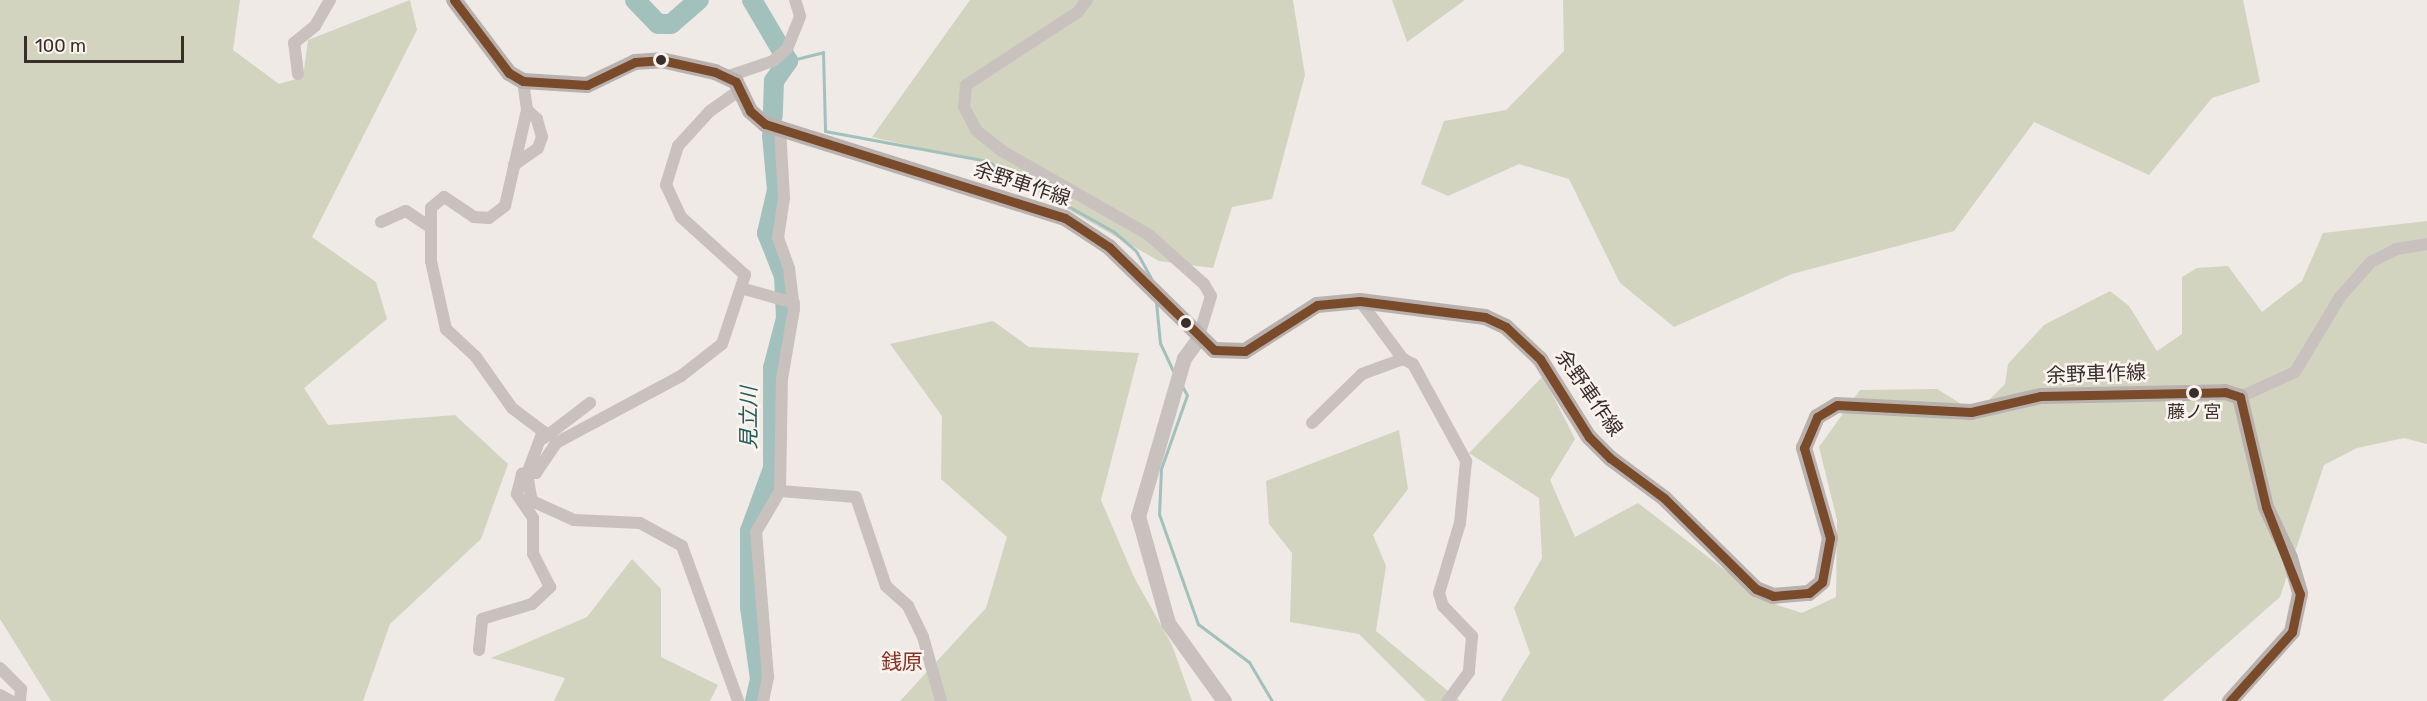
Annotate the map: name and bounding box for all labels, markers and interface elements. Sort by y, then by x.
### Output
scale bar [27,24,188,62]
text: 100 m [35,35,86,57]
unlabelled marker [655,54,667,66]
street label: 余野車作線 [971,157,1073,211]
unlabelled marker [1180,317,1192,329]
street label: 余野車作線 [1550,345,1628,441]
street label: 余野車作線 [2046,360,2146,388]
water label: 見立川 [736,387,762,449]
marker: 藤ノ宮 [2188,387,2200,399]
place label: 藤ノ宮 [2167,401,2221,423]
district label: 銭原 [881,649,923,675]

